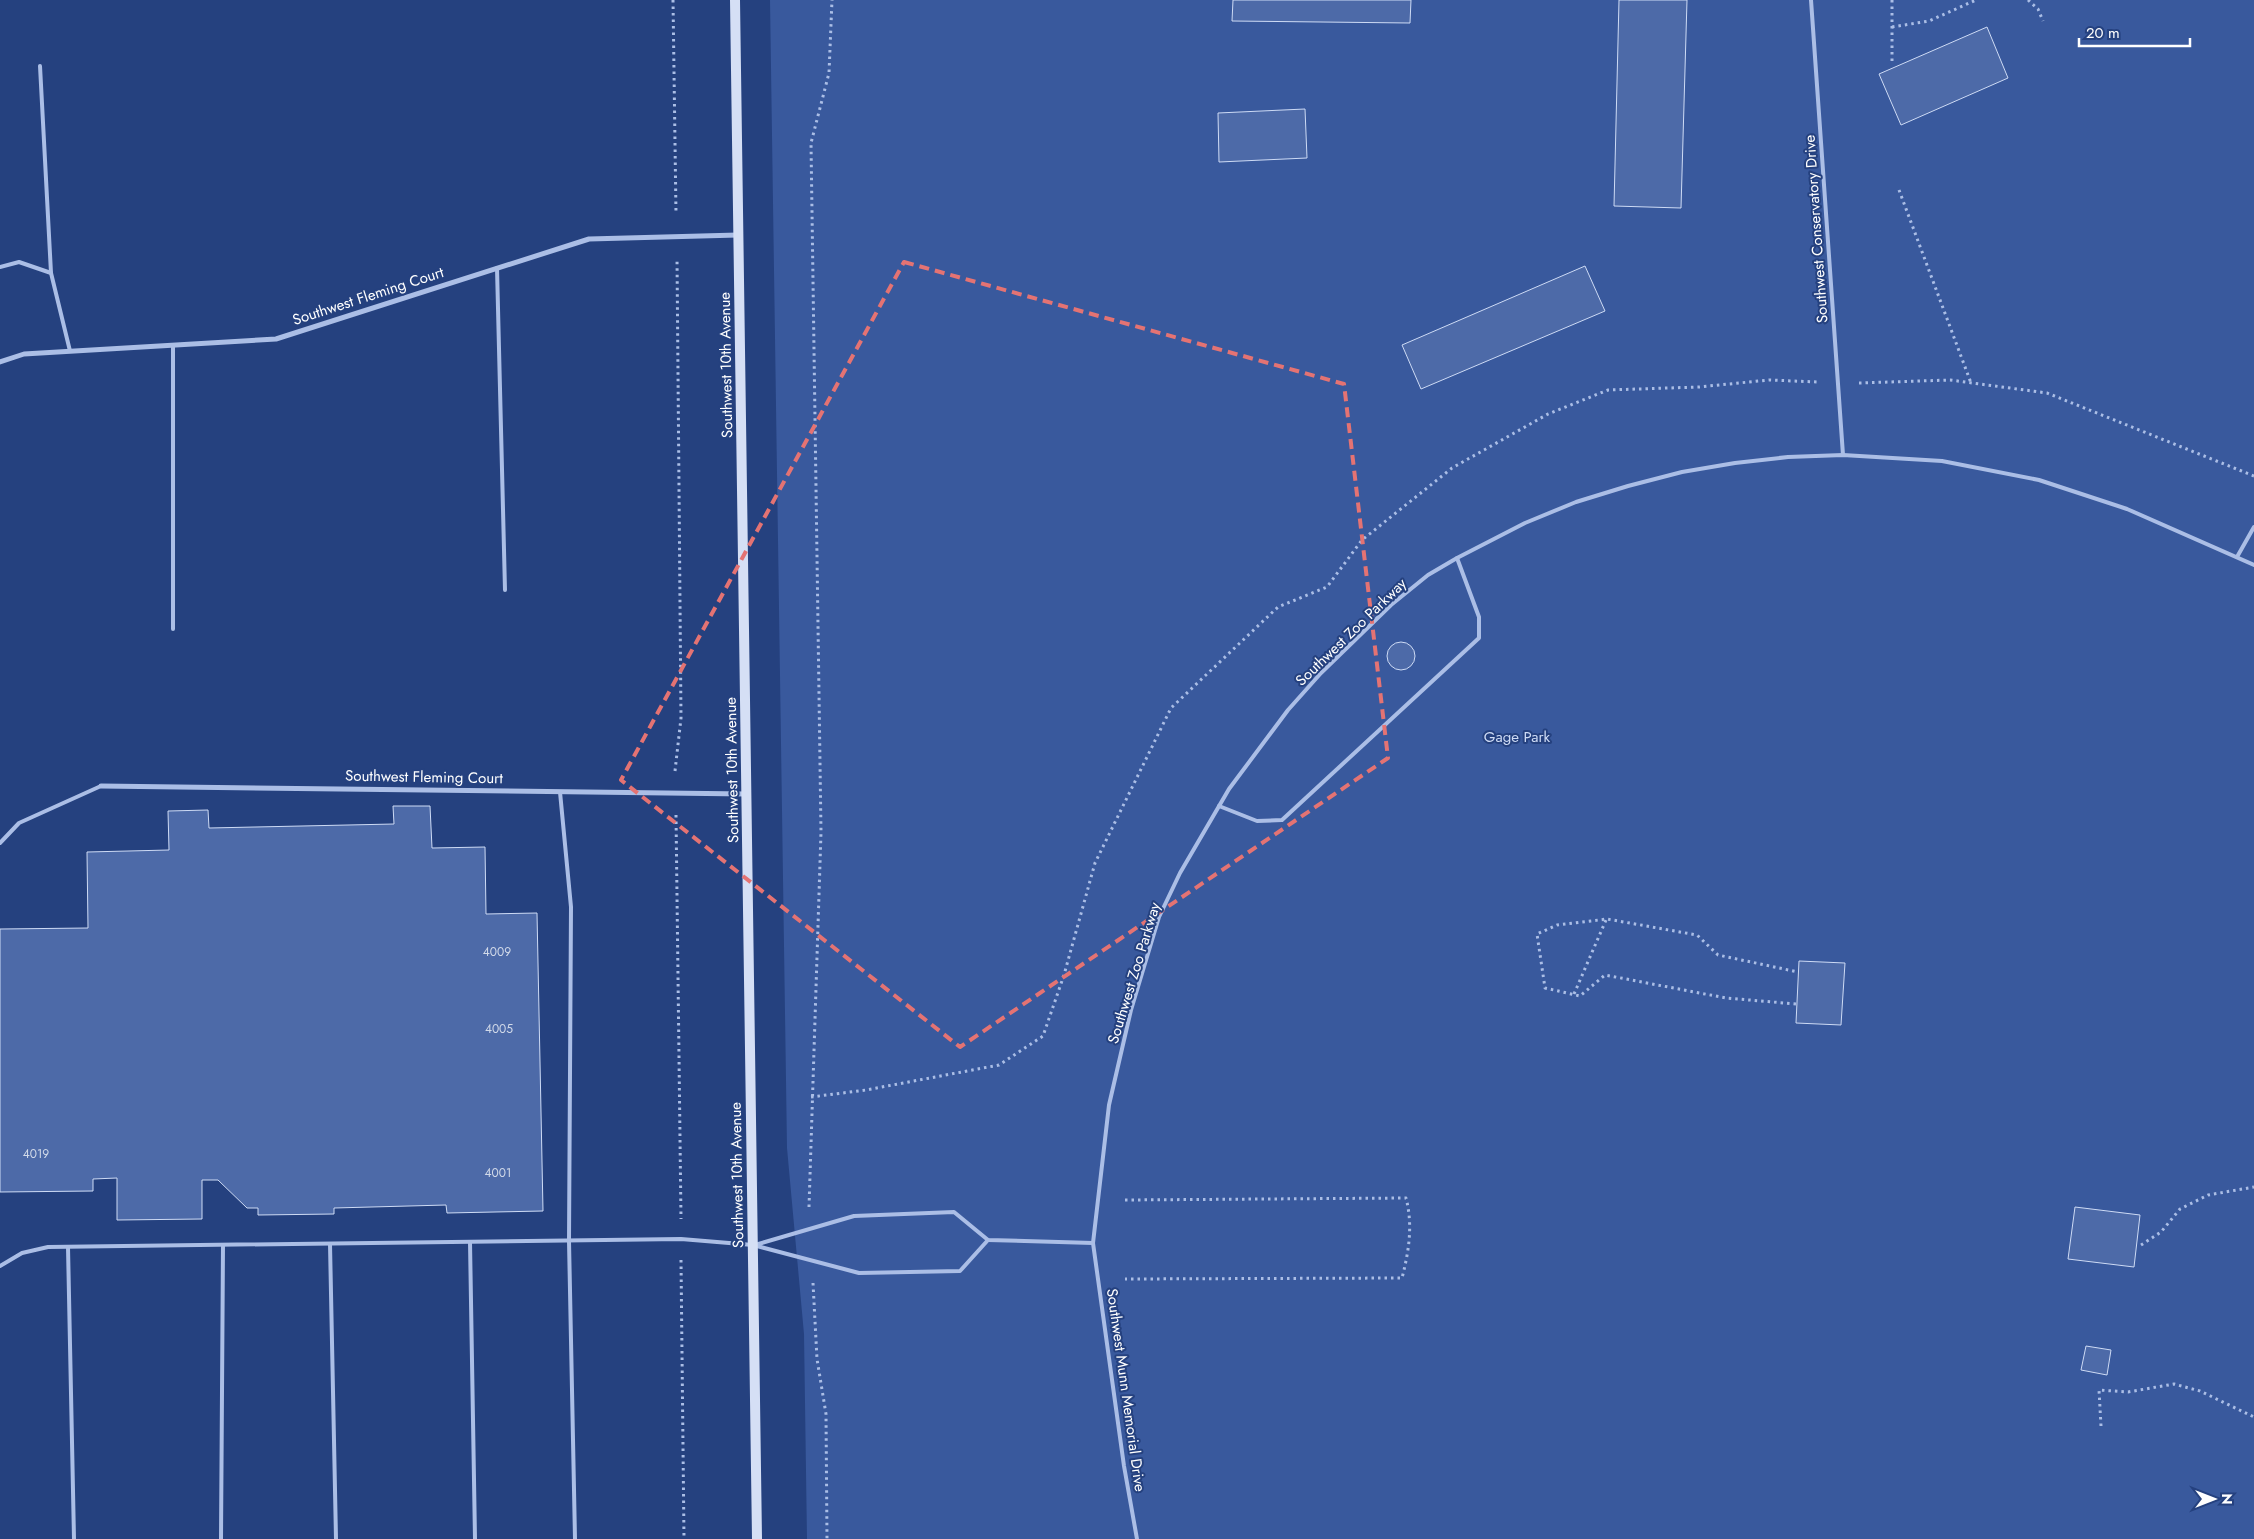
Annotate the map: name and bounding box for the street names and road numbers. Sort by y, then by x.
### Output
street label: Southwest Conservatory Drive [1798,134,1834,324]
street label: Southwest Fleming Court [290,261,447,331]
street label: Southwest 10th Avenue [714,292,738,438]
street label: Southwest Zoo Parkway [1290,573,1412,691]
street label: Southwest 10th Avenue [720,697,744,843]
street label: Southwest Fleming Court [345,765,503,789]
street label: Southwest Zoo Parkway [1102,899,1166,1047]
street label: Southwest 10th Avenue [725,1102,749,1248]
street label: Southwest Munn Memorial Drive [1101,1287,1151,1493]

